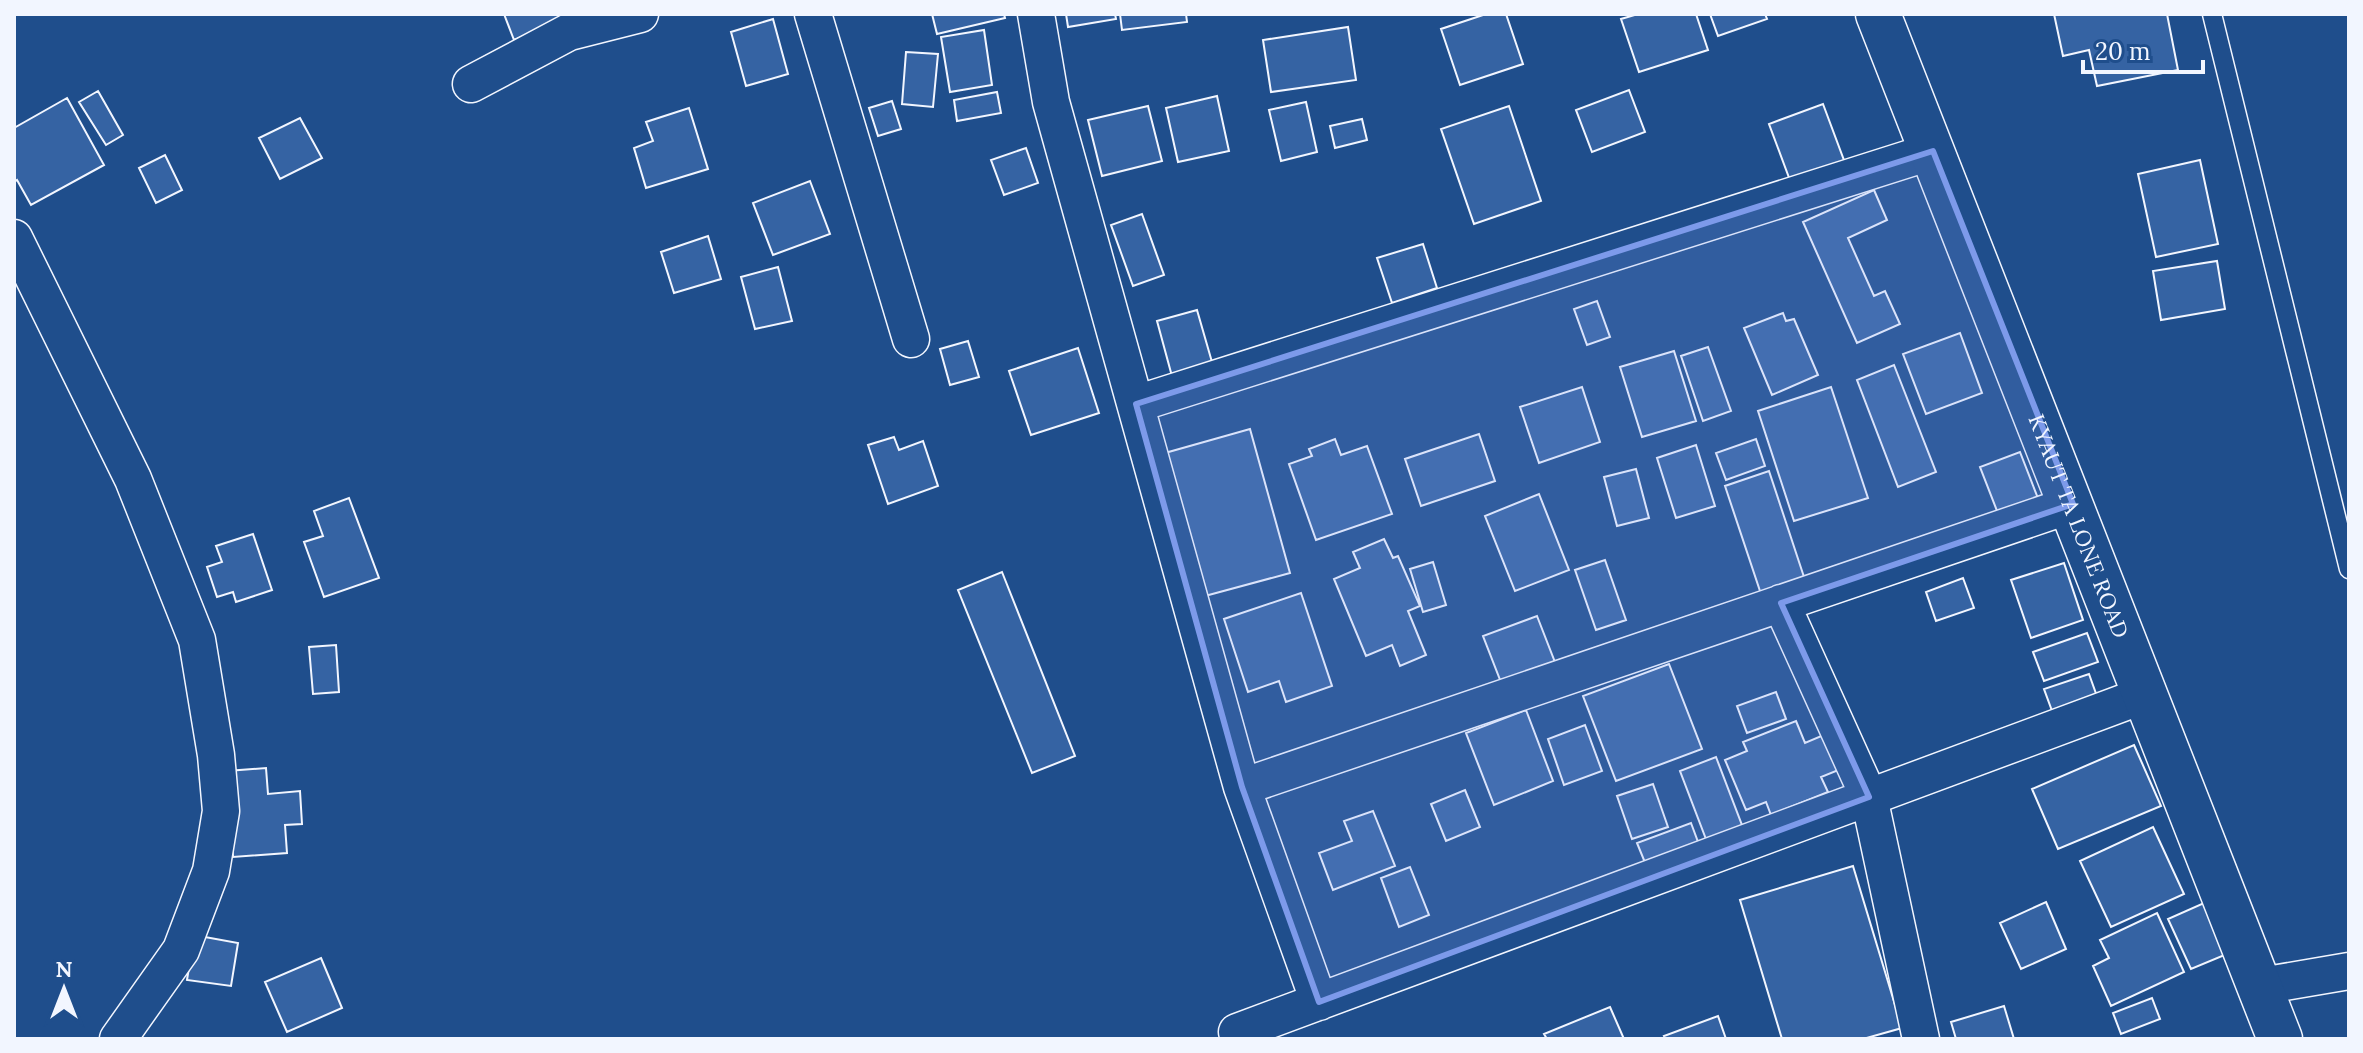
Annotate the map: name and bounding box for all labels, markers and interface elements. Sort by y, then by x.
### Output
scale bar [2083,24,2203,74]
text: 20 m [2095,36,2151,67]
street label: KYAUT TA LONE ROAD [2022,410,2135,642]
north arrow [24,949,104,1029]
text: N [55,955,73,983]

